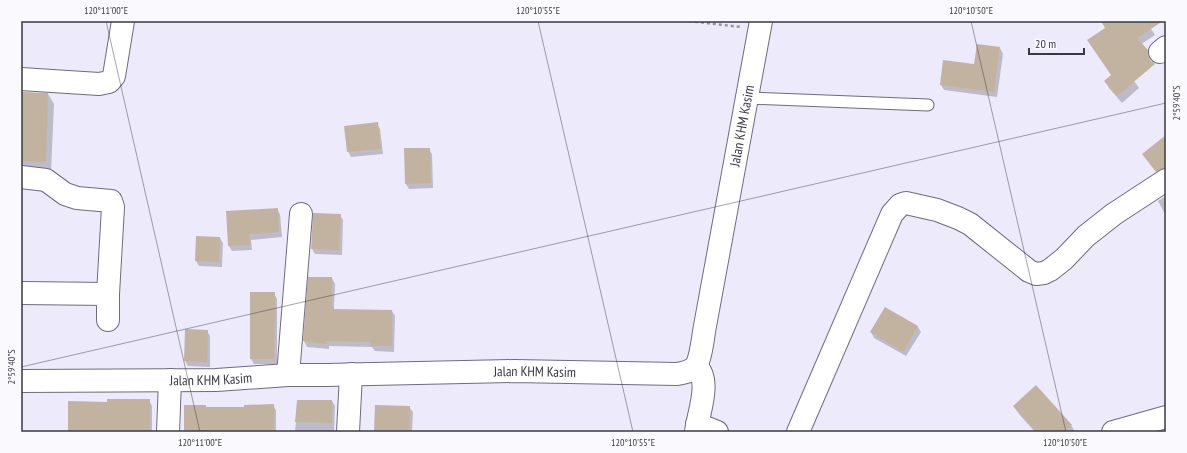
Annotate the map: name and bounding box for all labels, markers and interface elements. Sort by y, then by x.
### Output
text: 120°11'00"E [84,4,128,17]
text: 120°10'55"E [516,4,560,17]
text: 120°10'50"E [949,4,993,17]
scale bar [1029,30,1084,56]
text: 20 m [1035,36,1056,51]
street label: Jalan KHM Kasim [725,84,758,169]
text: 2°59'40"S [1170,86,1183,120]
text: 2°59'40"S [5,350,18,384]
street label: Jalan KHM Kasim [492,362,576,381]
street label: Jalan KHM Kasim [169,369,253,389]
text: 120°11'00"E [178,436,222,449]
text: 120°10'55"E [611,436,655,449]
text: 120°10'50"E [1043,436,1087,449]

